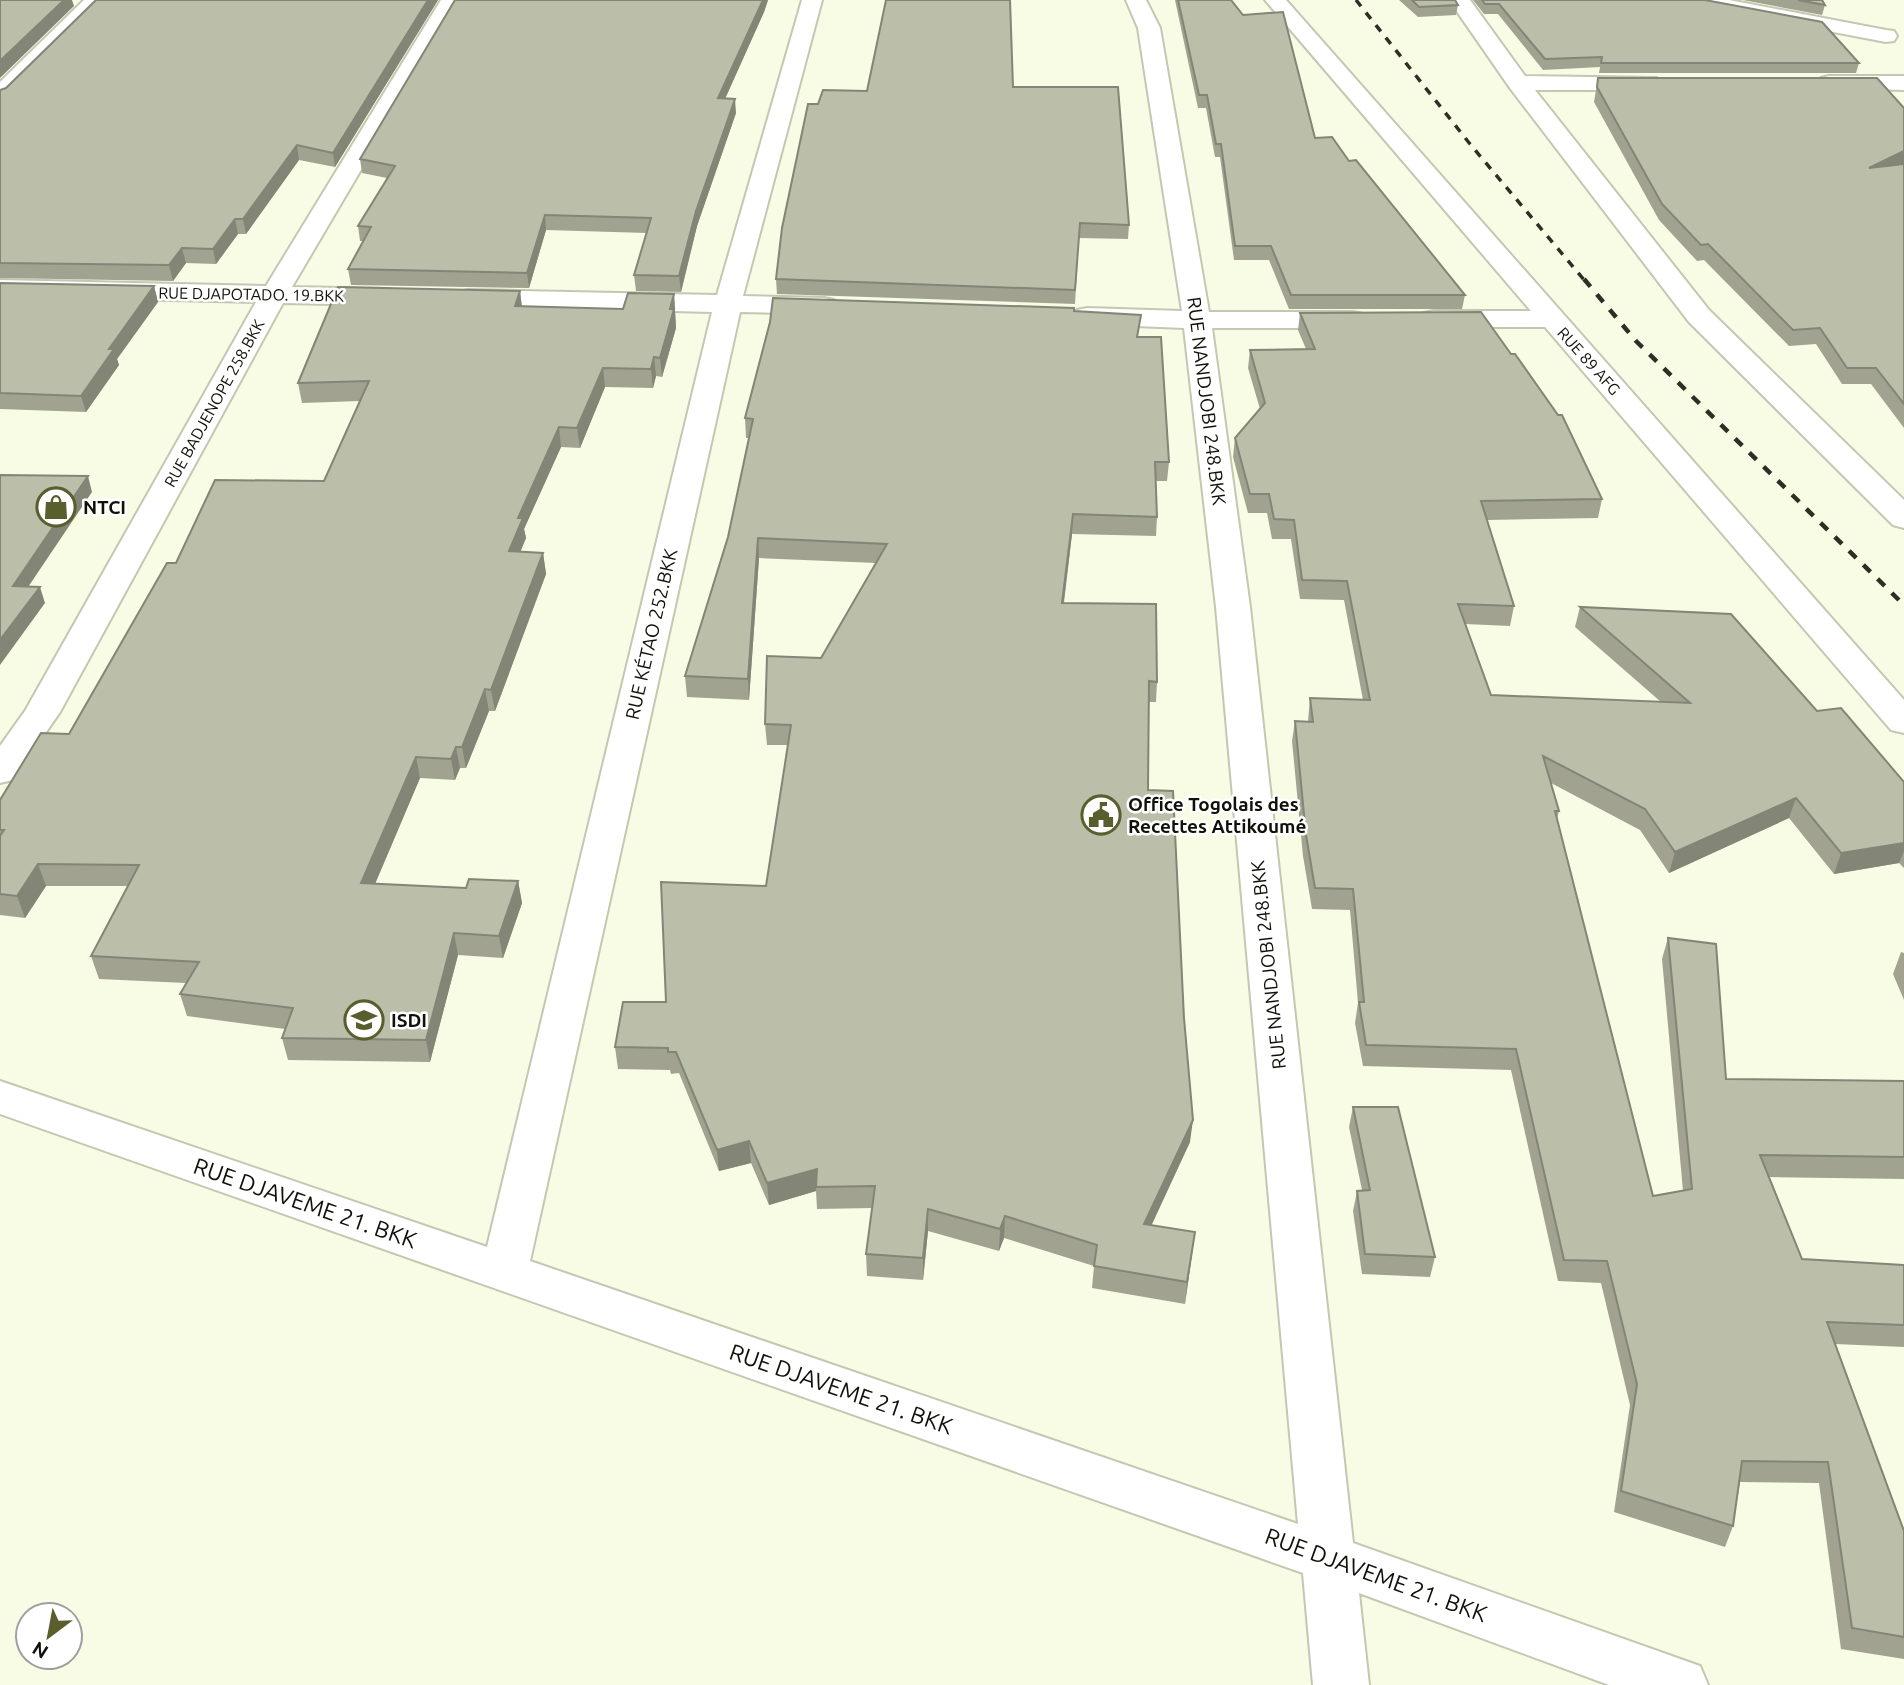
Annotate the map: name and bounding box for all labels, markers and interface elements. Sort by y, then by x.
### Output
street label: RUE DJAPOTADO. 19.BKK [158,283,344,305]
street label: RUE NANDJOBI 248.BKK [1183,296,1231,507]
street label: RUE BADJENOPE 258.BKK [160,316,268,490]
street label: RUE 89 AFG [1554,324,1624,398]
shop icon: NTCI [35,486,77,528]
place label: NTCI [83,496,126,518]
street label: RUE KÉTAO 252.BKK [621,546,681,722]
place label: Office Togolais des Recettes Attikoumé [1128,793,1306,837]
public building icon: Office Togolais des Recettes Attikoumé [1080,794,1122,836]
street label: RUE NANDJOBI 248.BKK [1246,859,1290,1070]
school or university icon: ISDI [343,999,385,1041]
place label: ISDI [391,1009,427,1031]
street label: RUE DJAVEME 21. BKK [190,1153,420,1252]
street label: RUE DJAVEME 21. BKK [726,1339,956,1438]
street label: RUE DJAVEME 21. BKK [1262,1523,1491,1626]
north arrow [14,1601,84,1671]
text: N [28,1637,52,1664]

